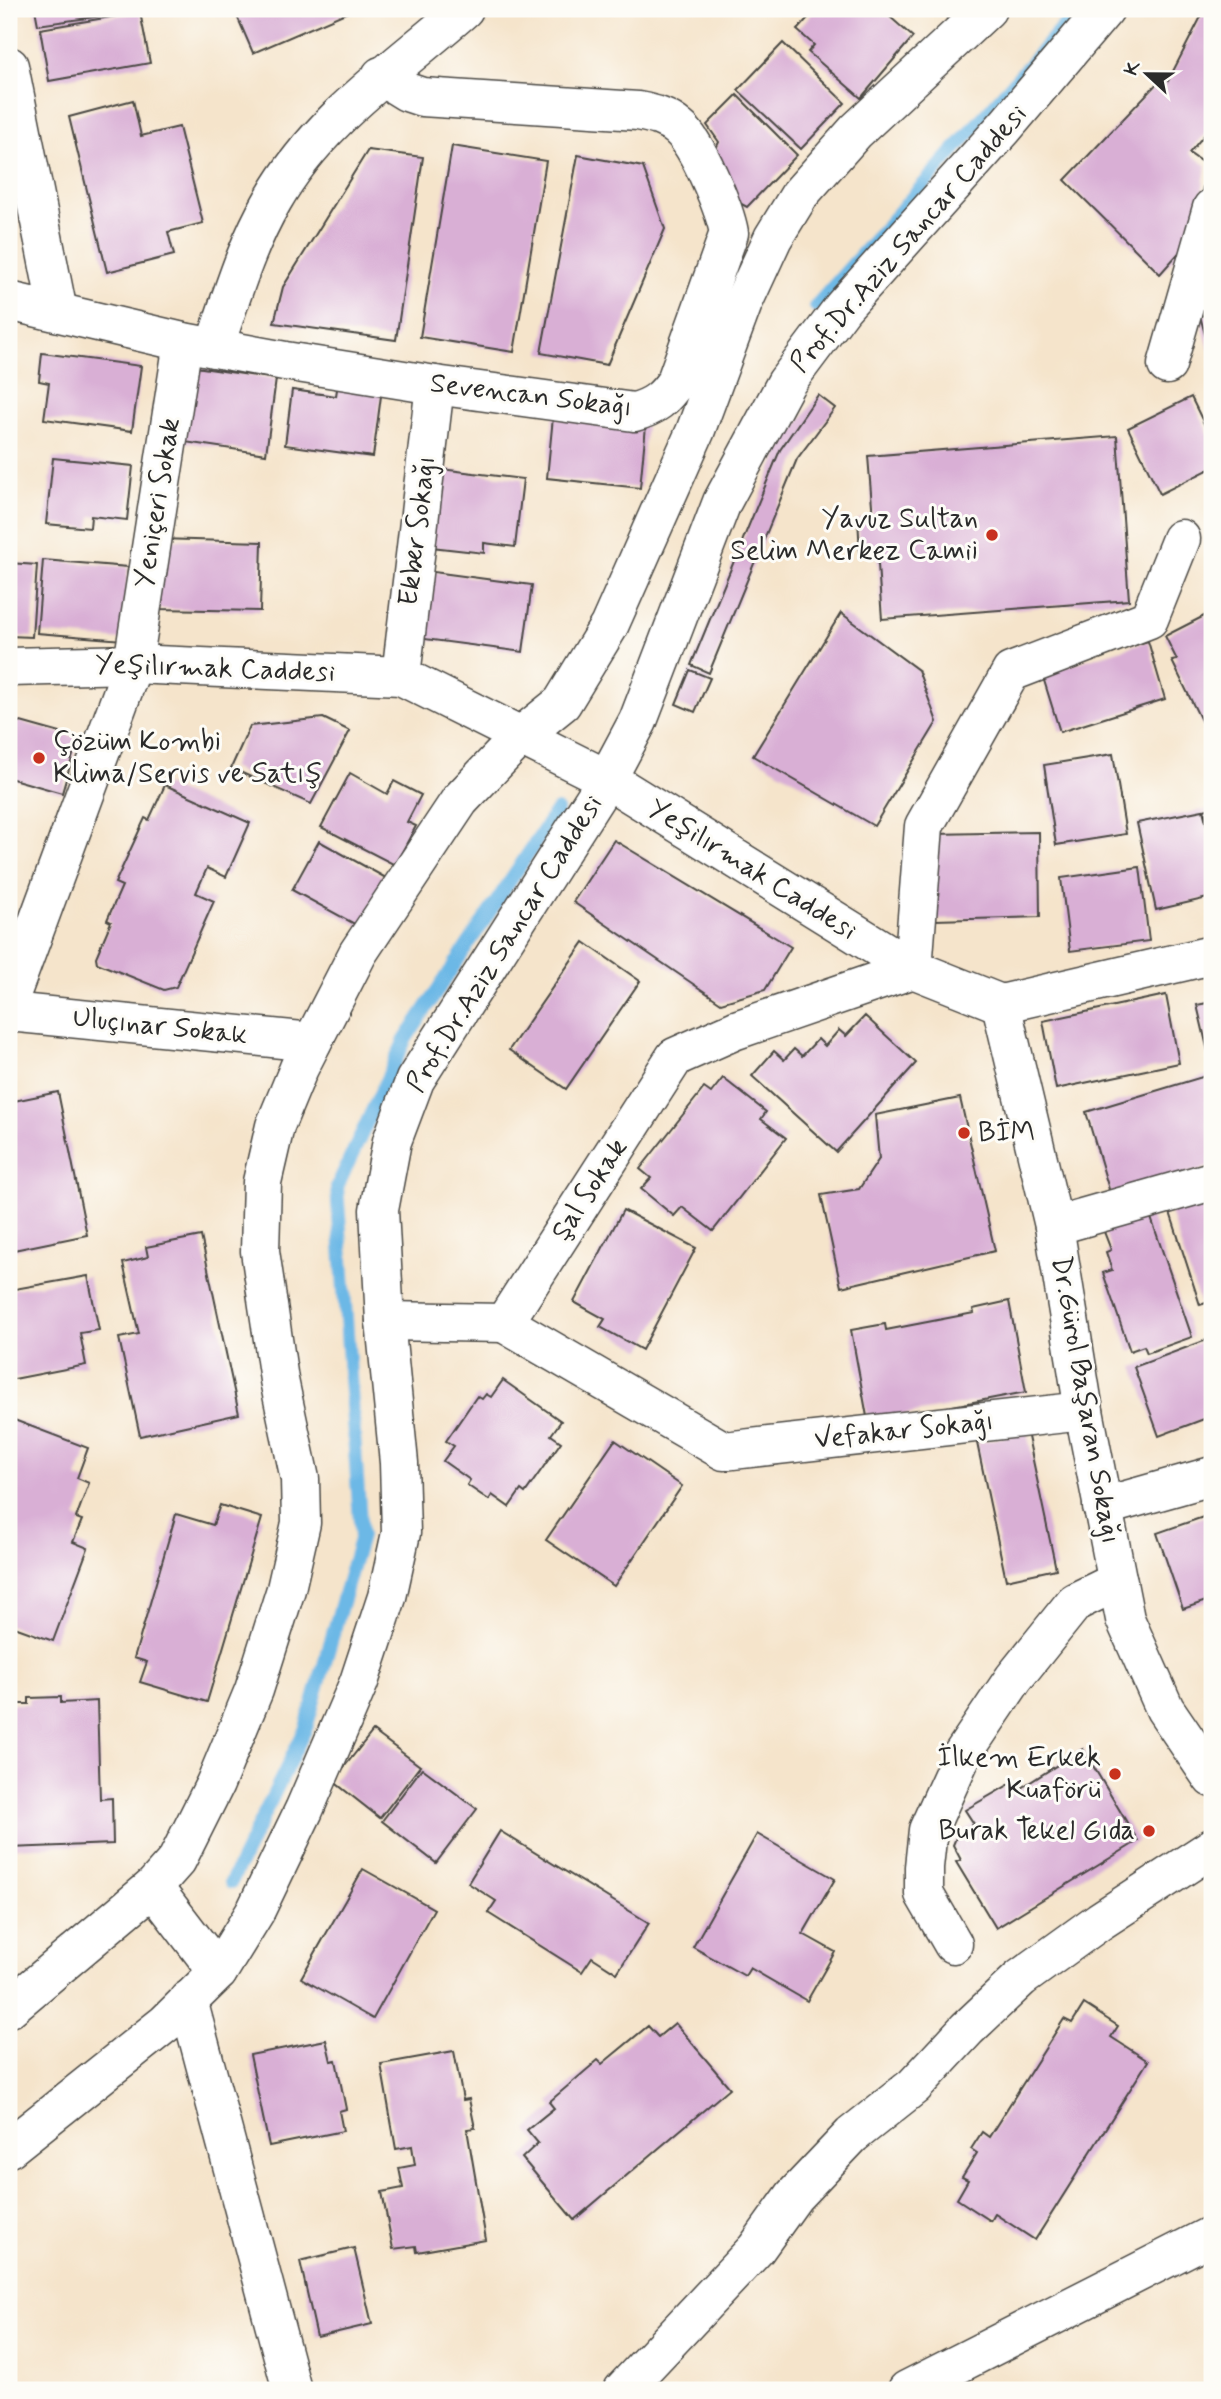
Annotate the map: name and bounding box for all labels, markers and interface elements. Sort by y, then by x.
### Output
north arrow [1112,38,1182,108]
text: K [1119,57,1147,79]
street label: Prof.Dr.Aziz Sancar Caddesi [782,97,1036,381]
street label: Sevencan Sokağı [428,365,634,427]
street label: Yeniçeri Sokak [126,415,190,591]
street label: Ekber Sokağı [390,454,446,608]
place label: Yavuz Sultan Selim Merkez Camii [730,501,978,570]
marker: Yavuz Sultan Selim Merkez Camii [984,527,1000,543]
street label: Yeşilırmak Caddesi [94,646,336,692]
place label: Çözüm Kombi Klima/Servis ve Satış [53,724,322,793]
marker: Çözüm Kombi Klima/Servis ve Satış [31,750,47,766]
street label: Prof.Dr.Aziz Sancar Caddesi [398,788,612,1100]
street label: Yeşilırmak Caddesi [640,791,864,949]
street label: Uluçınar Sokak [71,999,249,1055]
place label: BİM [978,1115,1035,1152]
marker: BİM [956,1125,972,1141]
street label: Şal Sokak [543,1132,637,1248]
street label: Dr.Gürol Başaran Sokağı [1041,1253,1129,1547]
street label: Vefakar Sokağı [813,1403,995,1459]
place label: İlkem Erkek Kuaförü [937,1740,1101,1809]
marker: İlkem Erkek Kuaförü [1107,1766,1123,1782]
place label: Burak Tekel Gıda [939,1813,1135,1850]
marker: Burak Tekel Gıda [1141,1823,1157,1839]

